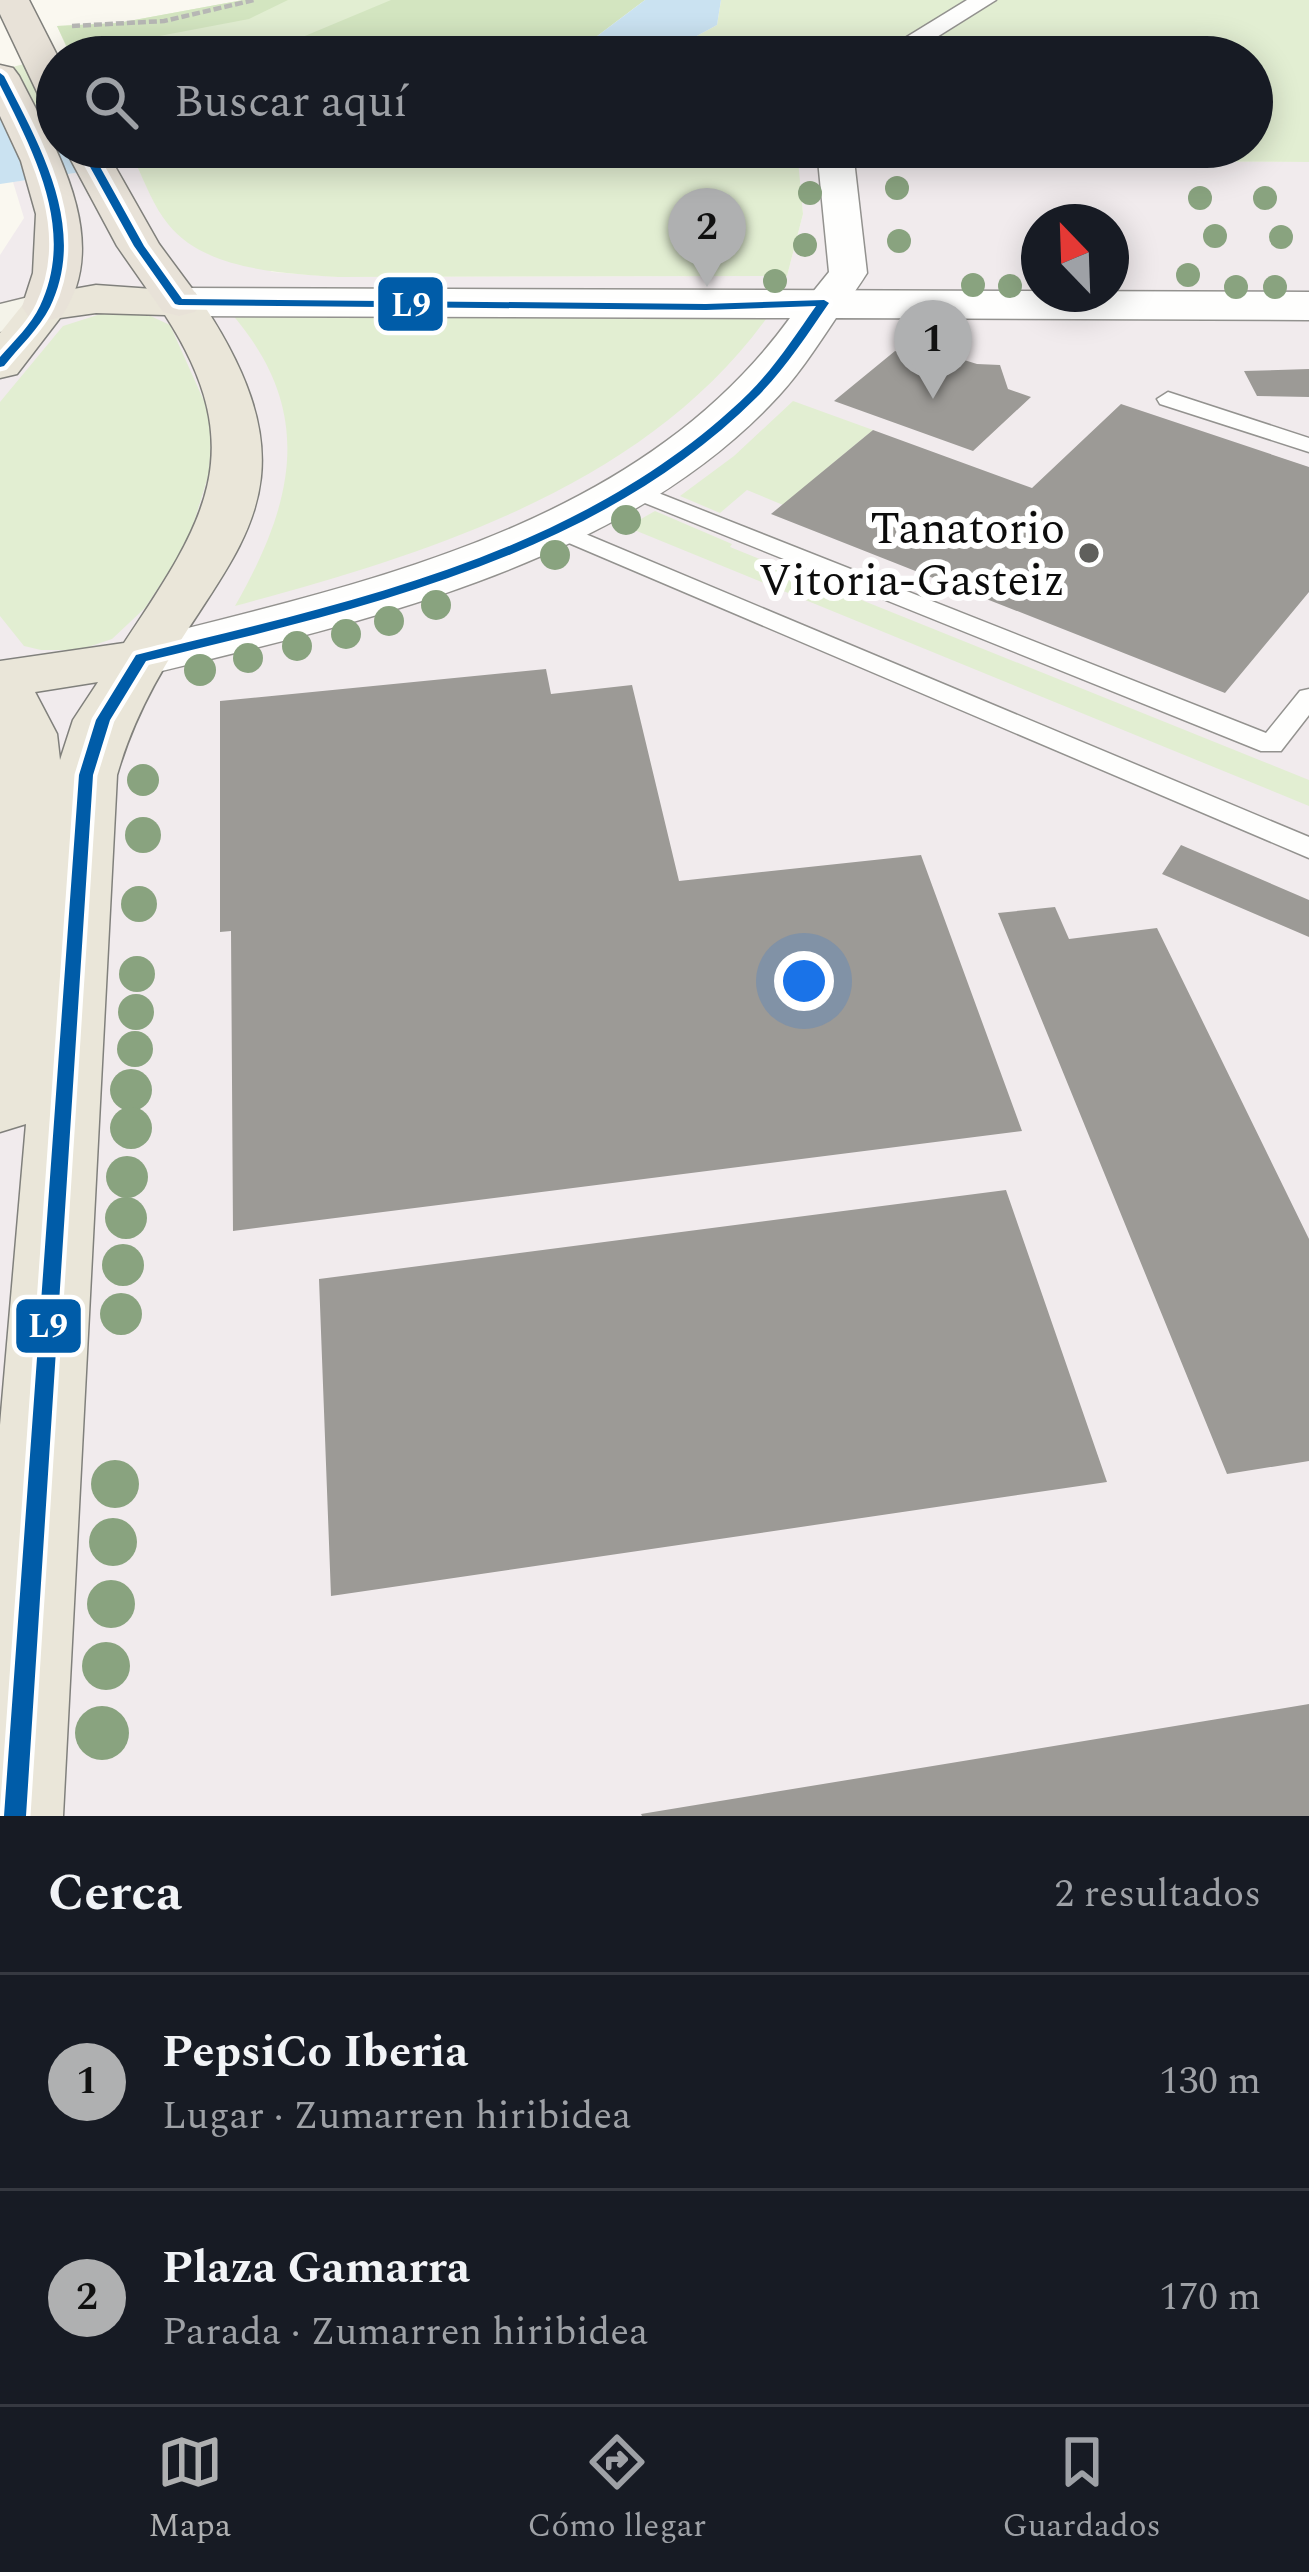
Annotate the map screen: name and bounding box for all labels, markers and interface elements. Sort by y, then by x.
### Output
search box [36,36,1273,168]
text: Buscar aquí [174,68,407,137]
icon: search [78,69,144,135]
pin: 2 [668,188,746,287]
north arrow [1021,204,1129,312]
line badge: L9 [376,275,445,333]
text: L9 [391,281,431,331]
pin: 1 [894,300,972,399]
place label: Tanatorio Vitoria-Gasteiz [758,495,1065,616]
marker: Tanatorio Vitoria-Gasteiz [1076,540,1102,566]
your location [774,951,834,1011]
line badge: L9 [14,1297,83,1355]
text: L9 [28,1302,68,1352]
text: Cerca [48,1855,182,1933]
text: 2 resultados [1055,1865,1261,1924]
text: PepsiCo Iberia [162,2018,469,2087]
text: 1 [76,2052,98,2111]
text: 130 m [1159,2052,1261,2111]
text: Lugar · Zumarren hiribidea [162,2087,631,2146]
text: Plaza Gamarra [162,2234,470,2303]
text: 2 [76,2268,98,2327]
text: 170 m [1159,2268,1261,2327]
text: Parada · Zumarren hiribidea [162,2303,648,2362]
tab: Mapa [148,2429,231,2551]
tab: Cómo llegar [528,2429,706,2551]
tab: Guardados [1003,2429,1161,2551]

